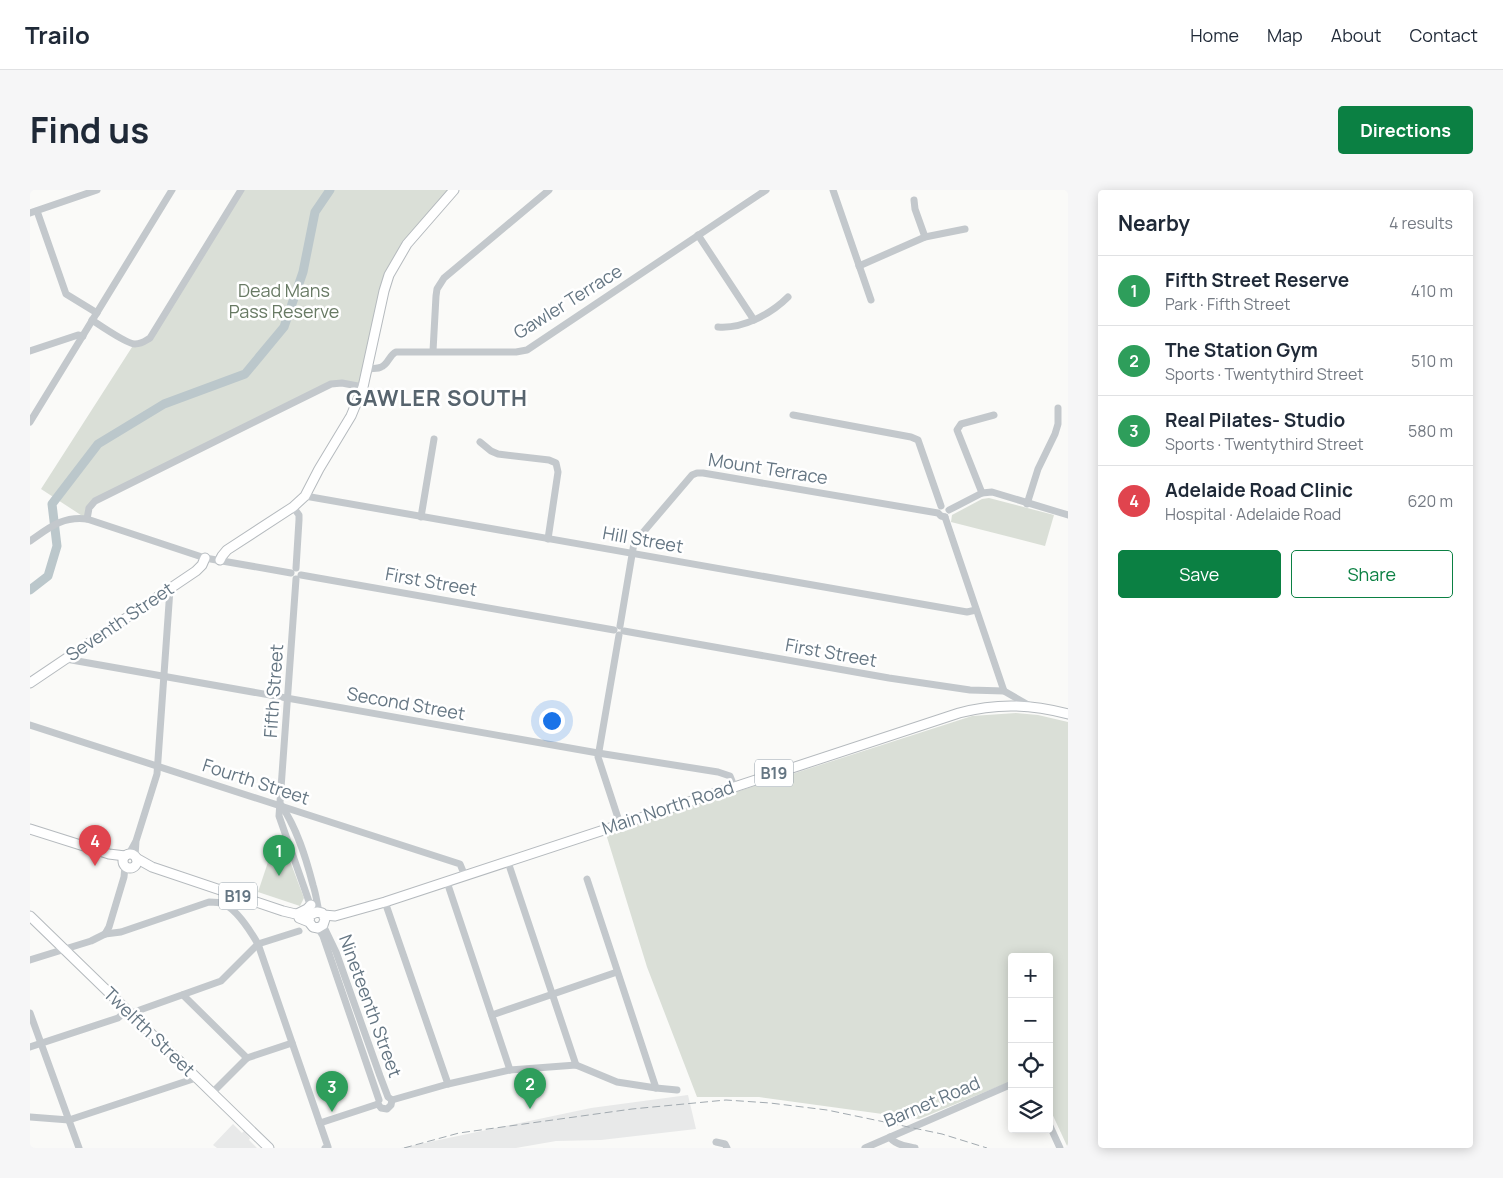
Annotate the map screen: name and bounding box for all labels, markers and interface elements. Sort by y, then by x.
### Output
text: Trailo [25,18,90,51]
text: Home [1190,23,1239,47]
text: Map [1267,23,1303,47]
text: About [1331,23,1381,47]
text: Contact [1409,23,1478,47]
text: Find us [30,106,149,154]
button: Directions [1338,106,1473,154]
text: Nearby [1118,209,1190,237]
text: 4 results [1389,212,1453,234]
street label: Gawler Terrace [509,258,626,344]
text: Fifth Street Reserve [1165,267,1349,293]
park label: Dead Mans Pass Reserve [229,278,339,323]
text: 1 [1130,280,1138,302]
text: 410 m [1411,280,1453,302]
text: Park · Fifth Street [1165,293,1290,315]
text: The Station Gym [1165,337,1318,363]
text: 2 [1129,350,1139,372]
text: 510 m [1411,350,1453,372]
text: Sports · Twentythird Street [1165,363,1364,385]
district label: GAWLER SOUTH [346,383,528,413]
text: Real Pilates- Studio [1165,407,1345,433]
text: 3 [1129,420,1139,442]
text: 580 m [1408,420,1453,442]
text: Sports · Twentythird Street [1165,433,1364,455]
street label: Mount Terrace [707,447,830,489]
text: Adelaide Road Clinic [1165,477,1353,503]
text: 4 [1129,490,1139,512]
text: 620 m [1407,490,1453,512]
text: Hospital · Adelaide Road [1165,503,1341,525]
street label: Hill Street [601,520,685,558]
button: Save [1118,550,1281,598]
button: Share [1291,550,1453,598]
street label: First Street [384,561,479,601]
street label: Seventh Street [61,576,178,666]
street label: First Street [784,632,879,672]
street label: Fifth Street [258,643,288,739]
street label: Second Street [345,681,467,725]
your location [539,708,565,734]
street label: Fourth Street [200,752,313,810]
road number: B19 [755,760,793,786]
street label: Main North Road [599,774,737,840]
pin: 4 [79,825,111,866]
pin: 1 [263,835,295,876]
road number: B19 [219,882,257,909]
street label: Nineteenth Street [334,931,408,1080]
map controls [1008,953,1053,1133]
button: + [1008,953,1053,998]
street label: Twelfth Street [99,981,201,1081]
button: − [1008,998,1053,1043]
button: locate [1008,1043,1053,1088]
pin: 2 [514,1068,546,1109]
street label: Barnet Road [880,1070,983,1132]
pin: 3 [316,1071,348,1112]
button: layers [1008,1088,1053,1133]

